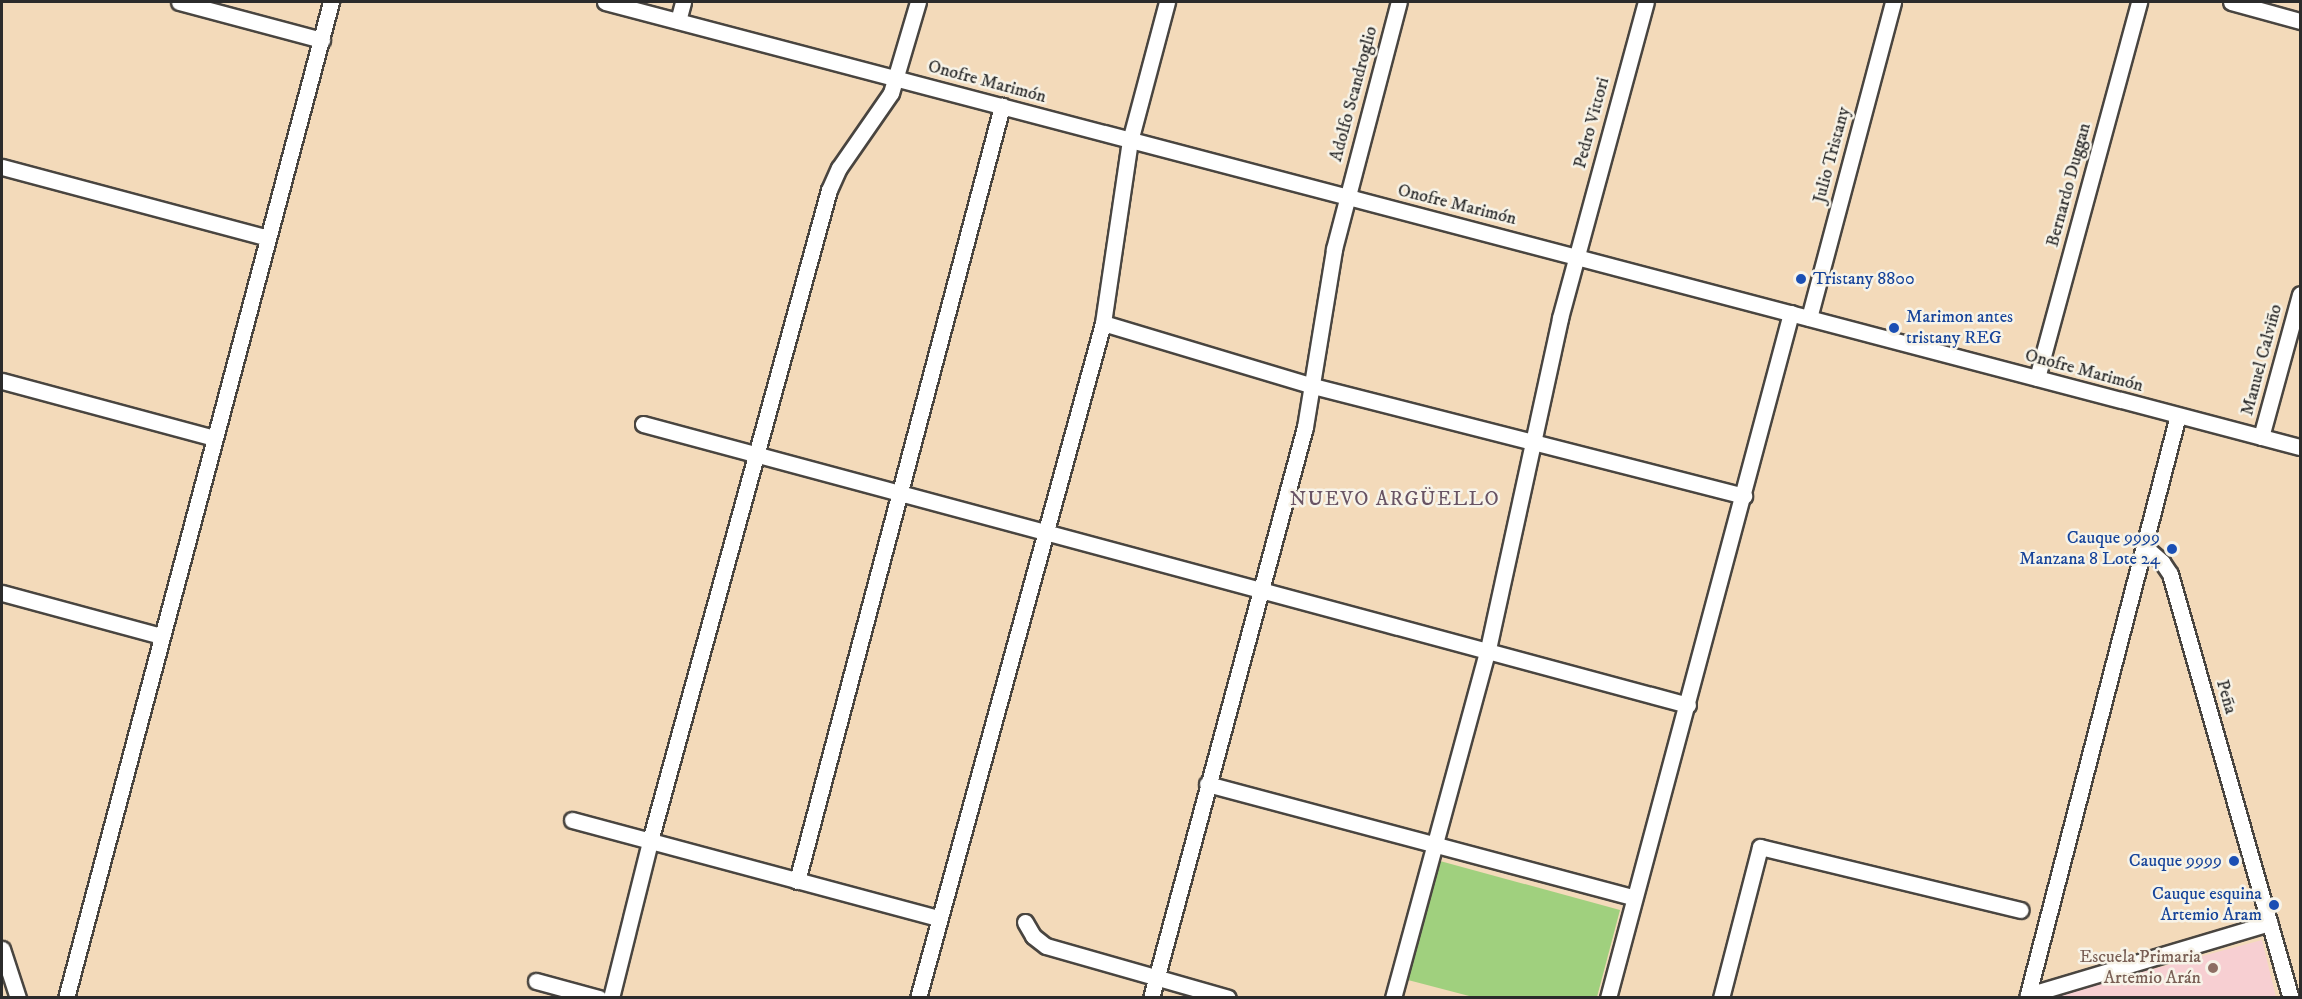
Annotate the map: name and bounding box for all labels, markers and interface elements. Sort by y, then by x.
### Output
street label: Adolfo Scandroglio [1326,24,1382,164]
street label: Onofre Marimón [925,56,1049,108]
street label: Pedro Vittori [1569,75,1615,171]
street label: Julio Tristany [1809,105,1855,205]
street label: Bernardo Duggan [2042,121,2096,249]
street label: Onofre Marimón [1395,180,1519,230]
place label: Tristany 8800 [1813,268,1915,290]
marker: Tristany 8800 [1794,272,1808,286]
street label: Manuel Calviño [2237,302,2287,418]
place label: Marimon antes tristany REG [1906,307,2013,350]
marker: Marimon antes tristany REG [1887,321,1901,335]
street label: Onofre Marimón [2022,345,2146,397]
district label: NUEVO ARGÜELLO [1290,487,1500,511]
place label: Cauque 9999 Manzana 8 Lote 24 [2019,528,2160,570]
marker: Cauque 9999 Manzana 8 Lote 24 [2165,542,2179,556]
street label: Peña [2211,677,2241,717]
place label: Cauque 9999 [2129,850,2222,872]
marker: Cauque 9999 [2227,854,2241,868]
place label: Cauque esquina Artemio Aram [2152,884,2262,926]
marker: Cauque esquina Artemio Aram [2267,898,2281,912]
place label: Escuela Primaria Artemio Arán [2079,947,2201,990]
marker: Escuela Primaria Artemio Arán [2206,961,2220,975]

